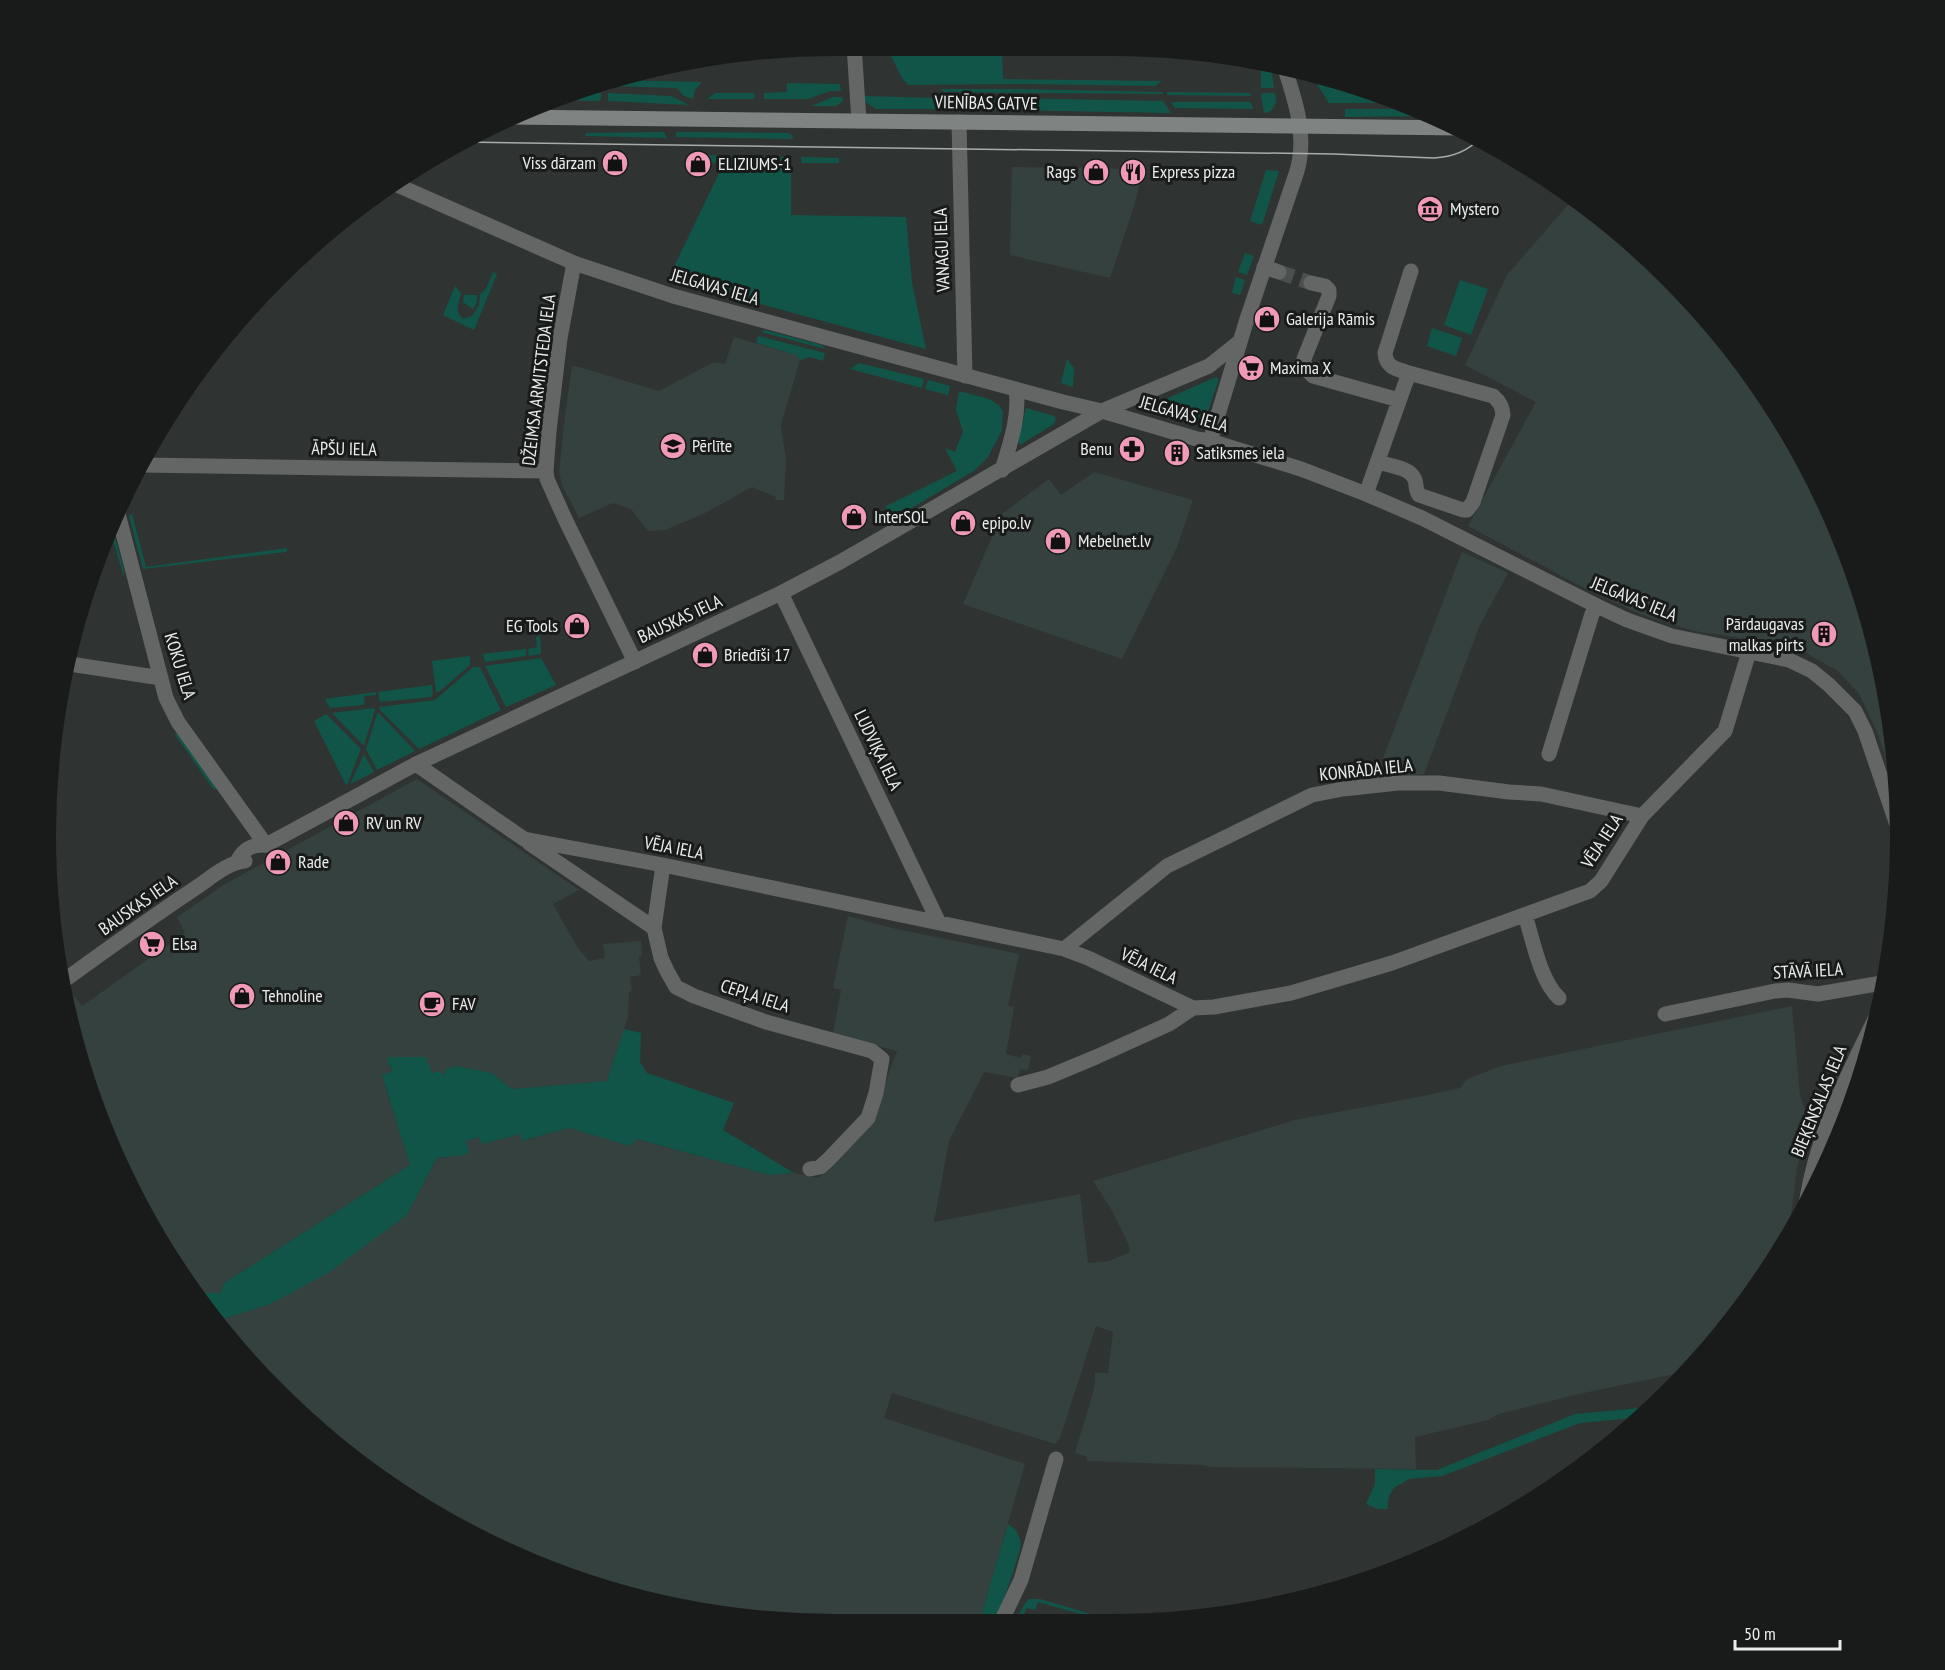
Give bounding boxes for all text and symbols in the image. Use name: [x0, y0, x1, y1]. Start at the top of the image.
street label: VIENĪBAS GATVE: [933, 90, 1038, 115]
shop icon: Viss dārzam: [600, 148, 630, 178]
shop icon: ELIZIUMS-1: [683, 149, 713, 179]
place label: Viss dārzam: [521, 151, 596, 174]
place label: ELIZIUMS-1: [718, 152, 791, 175]
shop icon: Rags: [1081, 157, 1111, 187]
restaurant icon: Express pizza: [1118, 157, 1148, 187]
place label: Rags: [1046, 160, 1076, 183]
place label: Express pizza: [1152, 160, 1235, 183]
museum icon: Mystero: [1415, 194, 1445, 224]
place label: Mystero: [1450, 197, 1499, 220]
street label: VANAGU IELA: [929, 207, 954, 293]
street label: JELGAVAS IELA: [667, 263, 762, 310]
street label: DŽEIMSA ARMITSTEDA IELA: [517, 292, 560, 467]
shop icon: Galerija Rāmis: [1252, 304, 1282, 334]
place label: Galerija Rāmis: [1286, 307, 1375, 330]
supermarket icon: Maxima X: [1236, 353, 1266, 383]
place label: Maxima X: [1270, 356, 1331, 379]
street label: JELGAVAS IELA: [1136, 390, 1231, 437]
school or university icon: Pērlīte: [658, 431, 688, 461]
place label: Pērlīte: [692, 434, 732, 457]
pharmacy icon: Benu: [1117, 434, 1147, 464]
street label: ĀPŠU IELA: [311, 436, 377, 461]
place label: Benu: [1080, 437, 1112, 460]
building icon: Satiksmes iela: [1162, 438, 1192, 468]
place label: Satiksmes iela: [1196, 441, 1285, 464]
shop icon: InterSOL: [839, 502, 869, 532]
place label: InterSOL: [874, 505, 929, 528]
shop icon: epipo.lv: [948, 508, 978, 538]
place label: epipo.lv: [982, 511, 1031, 534]
shop icon: Mebelnet.lv: [1043, 526, 1073, 556]
place label: Mebelnet.lv: [1078, 529, 1151, 552]
street label: JELGAVAS IELA: [1587, 570, 1681, 626]
street label: BAUSKAS IELA: [634, 589, 726, 648]
shop icon: EG Tools: [562, 611, 592, 641]
place label: Pārdaugavas malkas pirts: [1726, 612, 1804, 656]
place label: EG Tools: [506, 614, 558, 637]
building icon: Pārdaugavas malkas pirts: [1809, 619, 1839, 649]
street label: KOKU IELA: [159, 630, 202, 702]
shop icon: Briedīši 17: [690, 640, 720, 670]
place label: Briedīši 17: [724, 643, 790, 666]
street label: LUDVIĶA IELA: [849, 706, 908, 794]
street label: KONRĀDA IELA: [1318, 753, 1414, 786]
shop icon: RV un RV: [331, 808, 361, 838]
street label: VĒJA IELA: [1575, 809, 1628, 873]
place label: RV un RV: [366, 811, 422, 834]
street label: VĒJA IELA: [641, 830, 706, 865]
shop icon: Rade: [263, 847, 293, 877]
place label: Rade: [298, 850, 329, 873]
street label: BAUSKAS IELA: [94, 869, 182, 940]
supermarket icon: Elsa: [137, 929, 167, 959]
place label: Elsa: [172, 932, 197, 955]
street label: VĒJA IELA: [1116, 942, 1182, 989]
street label: STĀVĀ IELA: [1772, 957, 1844, 984]
street label: CEPĻA IELA: [718, 974, 793, 1018]
shop icon: Tehnoline: [227, 981, 257, 1011]
place label: Tehnoline: [262, 984, 323, 1007]
cafe icon: FAV: [417, 989, 447, 1019]
place label: FAV: [452, 992, 476, 1015]
street label: BIEĶENSALAS IELA: [1786, 1041, 1852, 1160]
scale bar: [1735, 1613, 1840, 1651]
text: 50 m: [1744, 1622, 1776, 1645]

